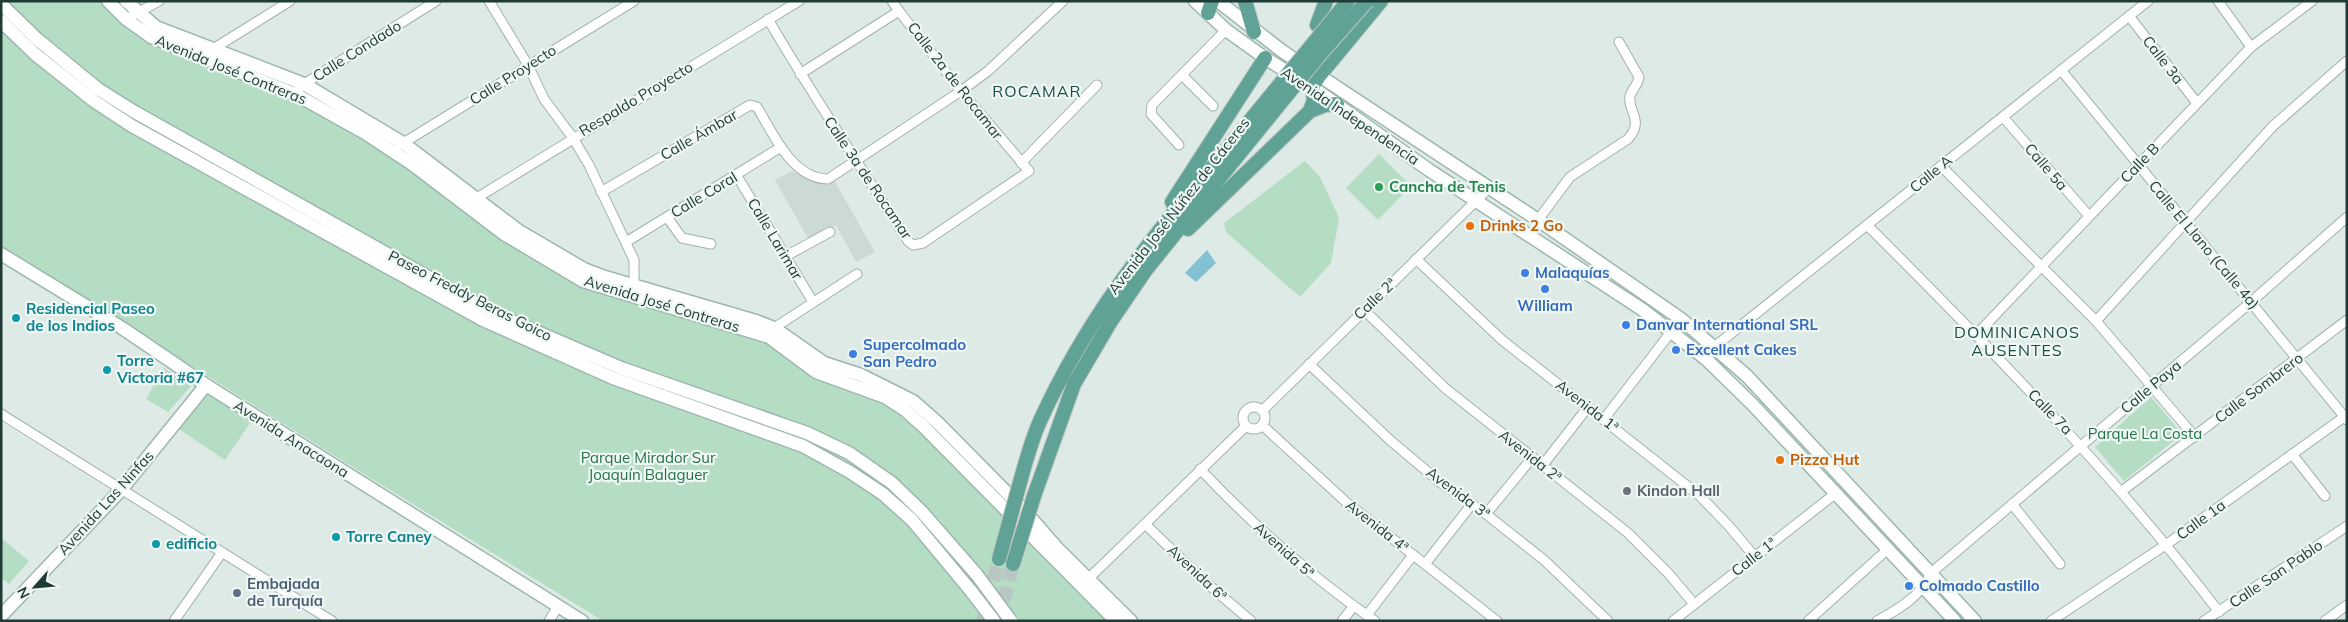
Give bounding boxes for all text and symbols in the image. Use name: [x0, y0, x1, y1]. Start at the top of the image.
street label: Calle Condado: [309, 16, 405, 85]
street label: Calle 2a de Rocamar: [904, 18, 1008, 144]
street label: Avenida José Contreras: [153, 30, 310, 109]
street label: Calle 3a: [2139, 32, 2188, 88]
street label: Calle Proyecto: [466, 40, 560, 109]
street label: Respaldo Proyecto: [575, 57, 696, 140]
street label: Avenida Independencia: [1278, 62, 1423, 169]
district label: ROCAMAR: [992, 81, 1082, 101]
street label: Calle Ámbar: [657, 105, 741, 164]
street label: Calle 3a de Rocamar: [820, 113, 917, 243]
street label: Avenida José Núñez de Cáceres: [1104, 114, 1254, 298]
street label: Calle 5a: [2021, 139, 2072, 194]
street label: Calle B: [2116, 139, 2163, 187]
street label: Calle A: [1906, 151, 1956, 196]
street label: Calle Coral: [667, 167, 741, 222]
street label: Calle El Llano (Calle 4a): [2145, 176, 2264, 313]
place label: Cancha de Tenis: [1389, 177, 1506, 196]
marker: Cancha de Tenis: [1373, 181, 1385, 193]
street label: Calle Larimar: [744, 194, 808, 284]
place label: Drinks 2 Go: [1480, 216, 1563, 235]
marker: Drinks 2 Go: [1464, 220, 1476, 232]
street label: Paseo Freddy Beras Goico: [385, 246, 555, 345]
place label: Malaquías: [1535, 263, 1610, 282]
marker: Malaquías: [1519, 267, 1531, 279]
street label: Avenida José Contreras: [582, 271, 742, 336]
street label: Calle 2ª: [1349, 274, 1400, 324]
marker: William: [1539, 283, 1551, 295]
place label: William: [1517, 296, 1573, 315]
place label: Residencial Paseo de los Indios: [26, 299, 155, 335]
marker: Residencial Paseo de los Indios: [10, 312, 22, 324]
place label: Danvar International SRL: [1636, 315, 1818, 334]
marker: Danvar International SRL: [1620, 319, 1632, 331]
district label: DOMINICANOS AUSENTES: [1954, 322, 2080, 360]
place label: Supercolmado San Pedro: [863, 335, 966, 371]
place label: Excellent Cakes: [1686, 340, 1797, 359]
marker: Excellent Cakes: [1670, 344, 1682, 356]
marker: Supercolmado San Pedro: [847, 348, 859, 360]
street label: Calle Sombrero: [2211, 348, 2307, 427]
place label: Torre Victoria #67: [116, 351, 204, 387]
street label: Calle Paya: [2116, 356, 2185, 417]
marker: Torre Victoria #67: [101, 364, 113, 376]
street label: Avenida 1ª: [1552, 375, 1623, 436]
street label: Calle 7a: [2024, 385, 2077, 438]
street label: Avenida Anacaona: [230, 395, 352, 482]
park label: Parque La Costa: [2088, 424, 2202, 443]
street label: Avenida 2ª: [1495, 425, 1566, 486]
street label: Avenida Las Ninfas: [54, 446, 158, 559]
park label: Parque Mirador Sur Joaquín Balaguer: [581, 448, 716, 484]
place label: Pizza Hut: [1790, 450, 1860, 469]
marker: Pizza Hut: [1774, 454, 1786, 466]
street label: Avenida 3ª: [1423, 463, 1494, 523]
place label: Kindon Hall: [1637, 481, 1720, 500]
marker: Kindon Hall: [1621, 485, 1633, 497]
street label: Avenida 4ª: [1342, 495, 1413, 556]
street label: Calle 1a: [2172, 495, 2229, 544]
street label: Avenida 5ª: [1250, 518, 1319, 582]
place label: Torre Caney: [346, 527, 432, 546]
marker: Torre Caney: [330, 531, 342, 543]
street label: Calle 1ª: [1727, 533, 1780, 580]
place label: edificio: [166, 534, 217, 553]
street label: Calle San Pablo: [2225, 535, 2326, 612]
marker: edificio: [150, 538, 162, 550]
street label: Avenida 6ª: [1164, 540, 1231, 605]
north arrow: [10, 562, 60, 612]
place label: Embajada de Turquía: [247, 574, 323, 610]
place label: Colmado Castillo: [1919, 576, 2040, 595]
marker: Colmado Castillo: [1903, 580, 1915, 592]
text: N: [13, 584, 34, 602]
marker: Embajada de Turquía: [231, 587, 243, 599]

